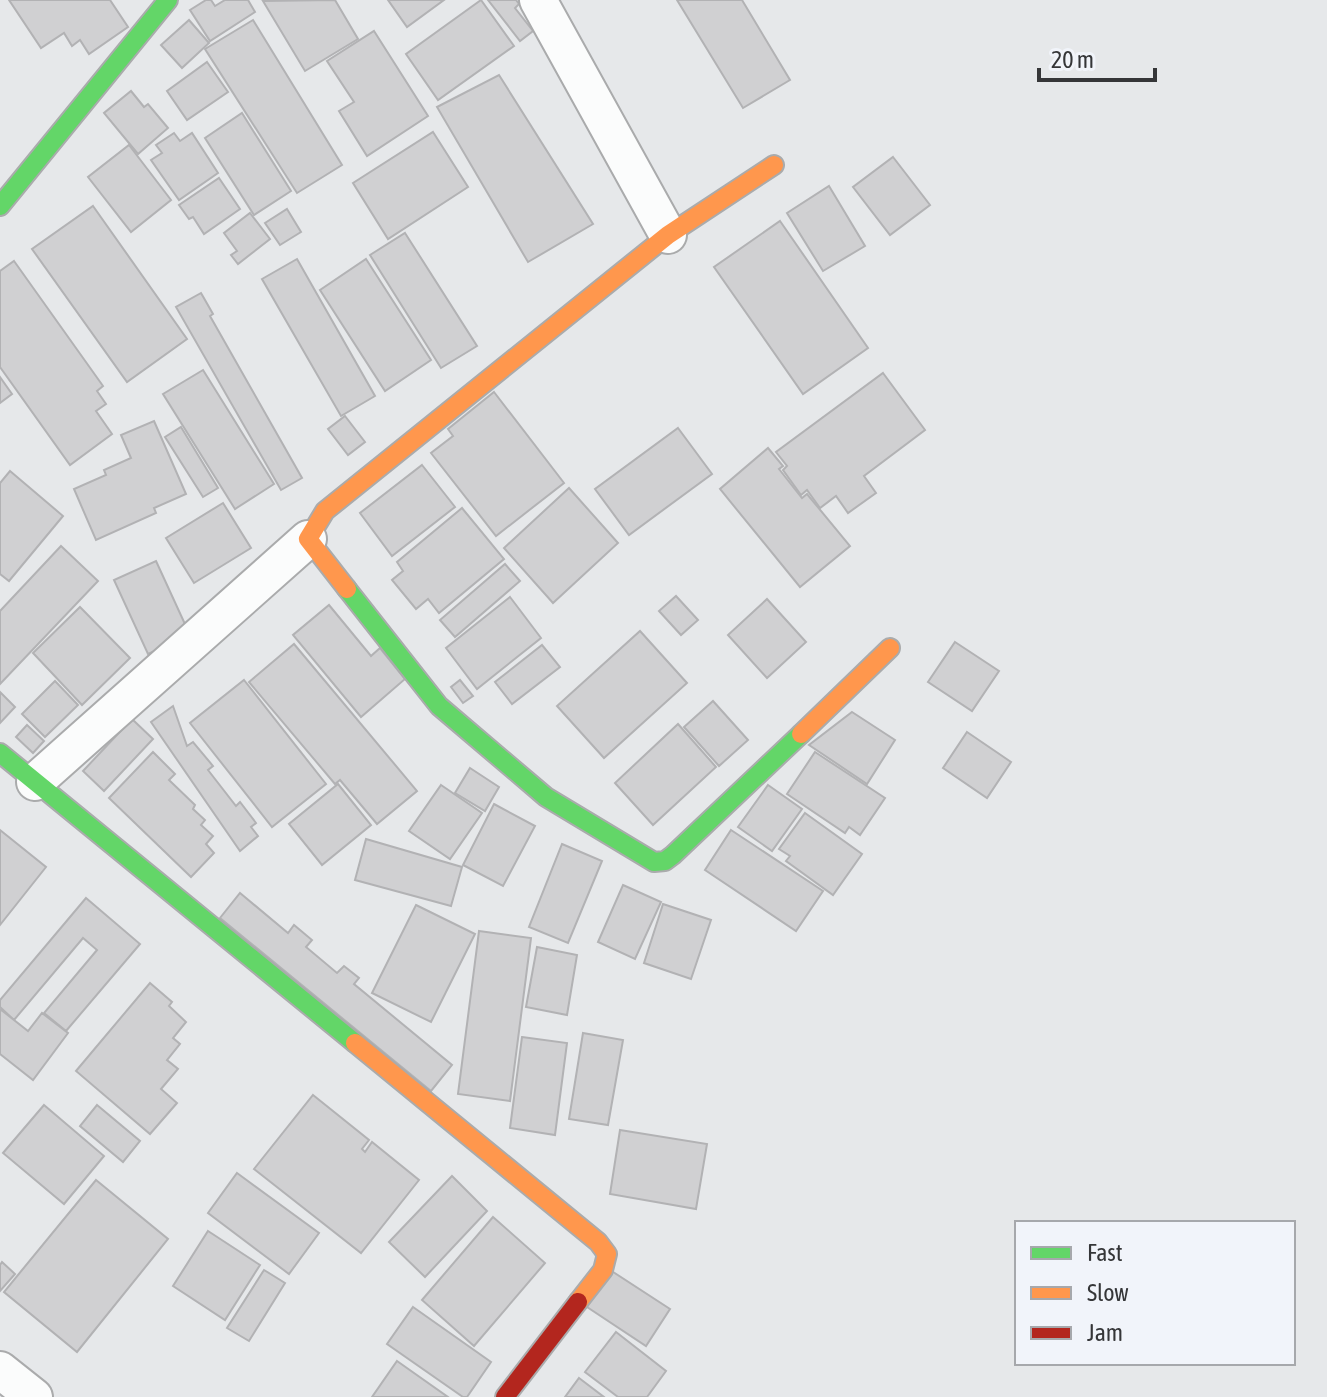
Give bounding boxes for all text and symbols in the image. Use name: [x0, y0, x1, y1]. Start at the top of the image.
scale bar: [1039, 32, 1155, 82]
text: 20 m: [1051, 46, 1094, 73]
legend: [1015, 1221, 1295, 1365]
text: Fast: [1087, 1239, 1123, 1266]
text: Slow: [1087, 1279, 1129, 1306]
text: Jam: [1087, 1319, 1123, 1346]

